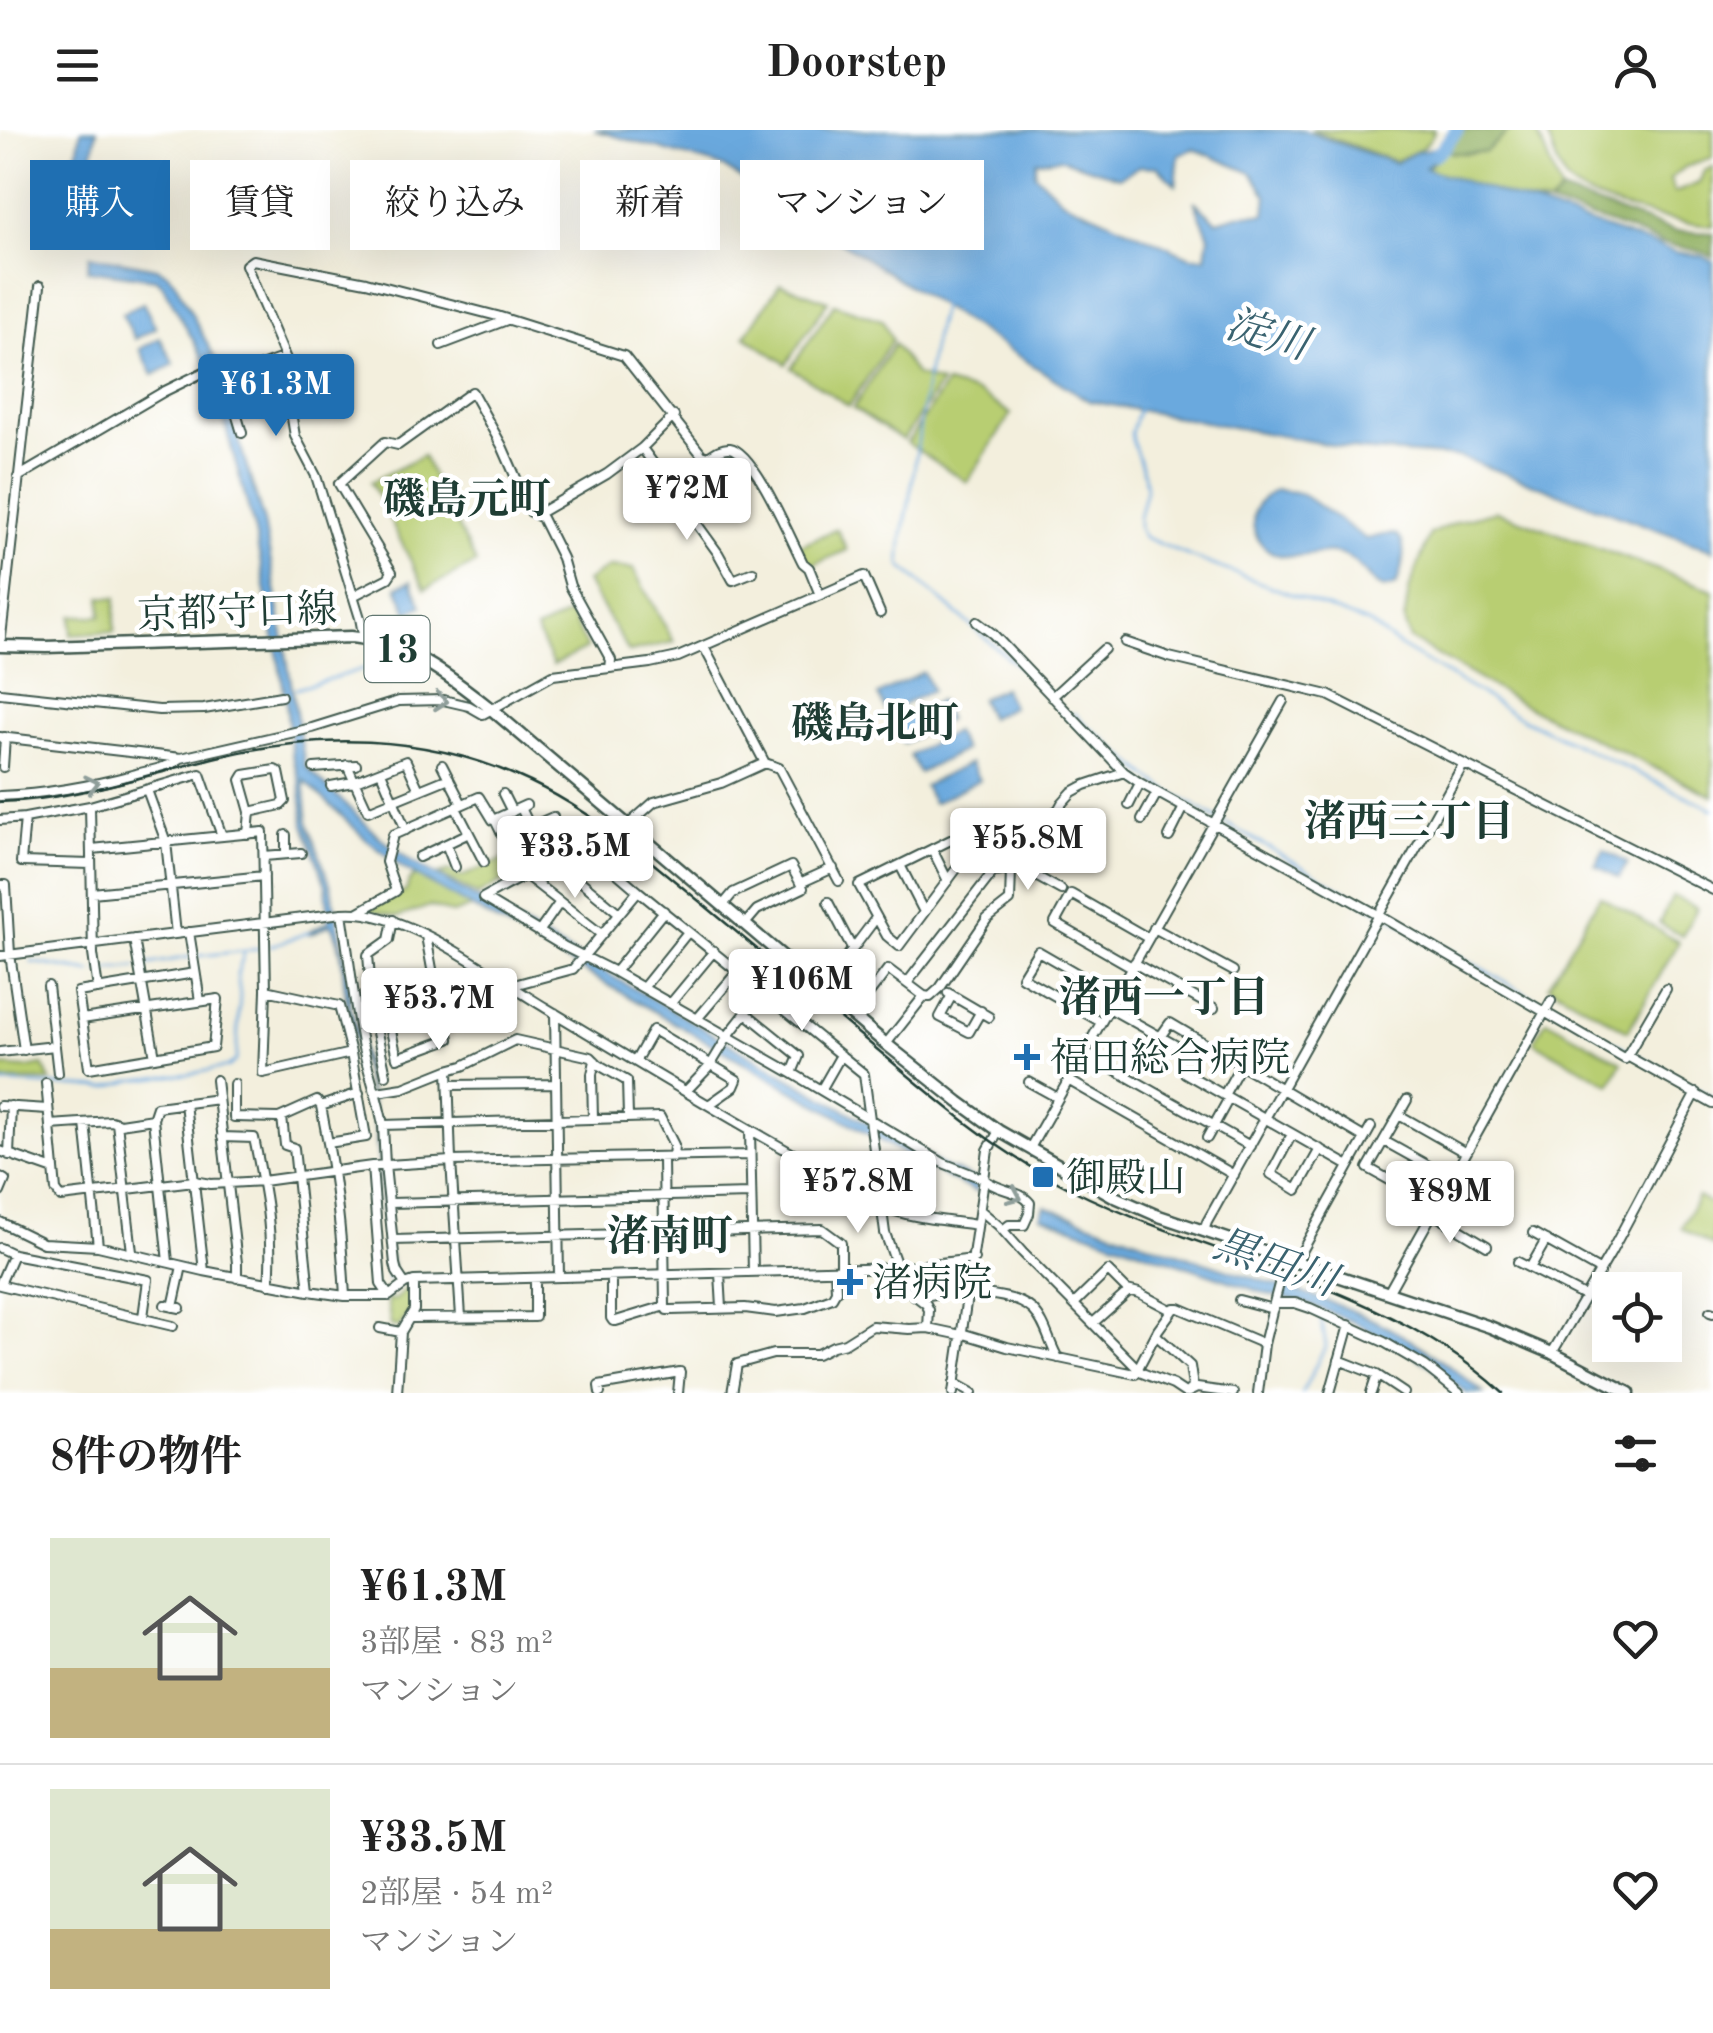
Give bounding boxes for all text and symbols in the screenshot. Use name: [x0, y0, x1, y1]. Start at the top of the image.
icon: menu: [50, 38, 105, 93]
icon: person: [1608, 38, 1663, 93]
text: Doorstep: [766, 42, 947, 87]
chip: 購入: [30, 160, 170, 250]
chip: 賃貸: [190, 160, 330, 250]
chip: 絞り込み: [350, 160, 560, 250]
chip: 新着: [580, 160, 720, 250]
chip: マンション: [740, 160, 984, 250]
water label: 淀川: [1221, 302, 1318, 370]
pin: ¥61.3M: [195, 354, 357, 439]
text: ¥61.3M: [220, 370, 332, 402]
pin: ¥72M: [628, 458, 746, 543]
text: ¥72M: [645, 474, 729, 506]
district label: 磯島元町: [383, 477, 551, 523]
street label: 京都守口線: [136, 588, 338, 638]
road number: 13: [364, 616, 430, 682]
one-way arrow: [433, 690, 449, 711]
district label: 磯島北町: [791, 701, 959, 747]
one-way arrow: [84, 775, 101, 796]
district label: 渚西三丁目: [1304, 799, 1514, 845]
pin: ¥55.8M: [947, 808, 1109, 893]
pin: ¥33.5M: [494, 816, 656, 901]
text: ¥55.8M: [972, 824, 1084, 856]
text: ¥33.5M: [519, 832, 631, 864]
pin: ¥106M: [732, 949, 872, 1034]
text: ¥106M: [751, 965, 853, 997]
pin: ¥53.7M: [358, 968, 520, 1053]
district label: 渚西一丁目: [1059, 975, 1269, 1021]
text: ¥53.7M: [383, 984, 495, 1016]
place label: 福田総合病院: [1050, 1037, 1290, 1081]
marker: 福田総合病院: [1014, 1044, 1040, 1070]
pin: ¥57.8M: [777, 1151, 939, 1236]
place label: 御殿山: [1066, 1157, 1186, 1201]
pin: ¥89M: [1391, 1161, 1509, 1246]
marker: 御殿山: [1030, 1164, 1056, 1190]
text: ¥57.8M: [802, 1167, 914, 1199]
text: ¥89M: [1408, 1177, 1492, 1209]
one-way arrow: [1004, 1184, 1022, 1204]
district label: 渚南町: [607, 1214, 733, 1260]
water label: 黒田川: [1208, 1222, 1346, 1306]
place label: 渚病院: [872, 1262, 992, 1306]
marker: 渚病院: [837, 1269, 863, 1295]
map controls: [1592, 1272, 1682, 1362]
button: locate: [1592, 1272, 1682, 1362]
icon: filters: [1608, 1426, 1663, 1481]
text: 8件の物件: [50, 1438, 242, 1480]
text: ¥61.3M: [360, 1568, 507, 1610]
icon: home: [130, 1578, 250, 1698]
icon: heart: [1608, 1611, 1663, 1666]
text: 3部屋 · 83 m²: [360, 1628, 553, 1660]
text: マンション: [360, 1677, 519, 1709]
text: ¥33.5M: [360, 1819, 507, 1861]
icon: home: [130, 1829, 250, 1949]
icon: heart: [1608, 1862, 1663, 1917]
text: 2部屋 · 54 m²: [360, 1879, 553, 1911]
text: マンション: [360, 1928, 519, 1960]

